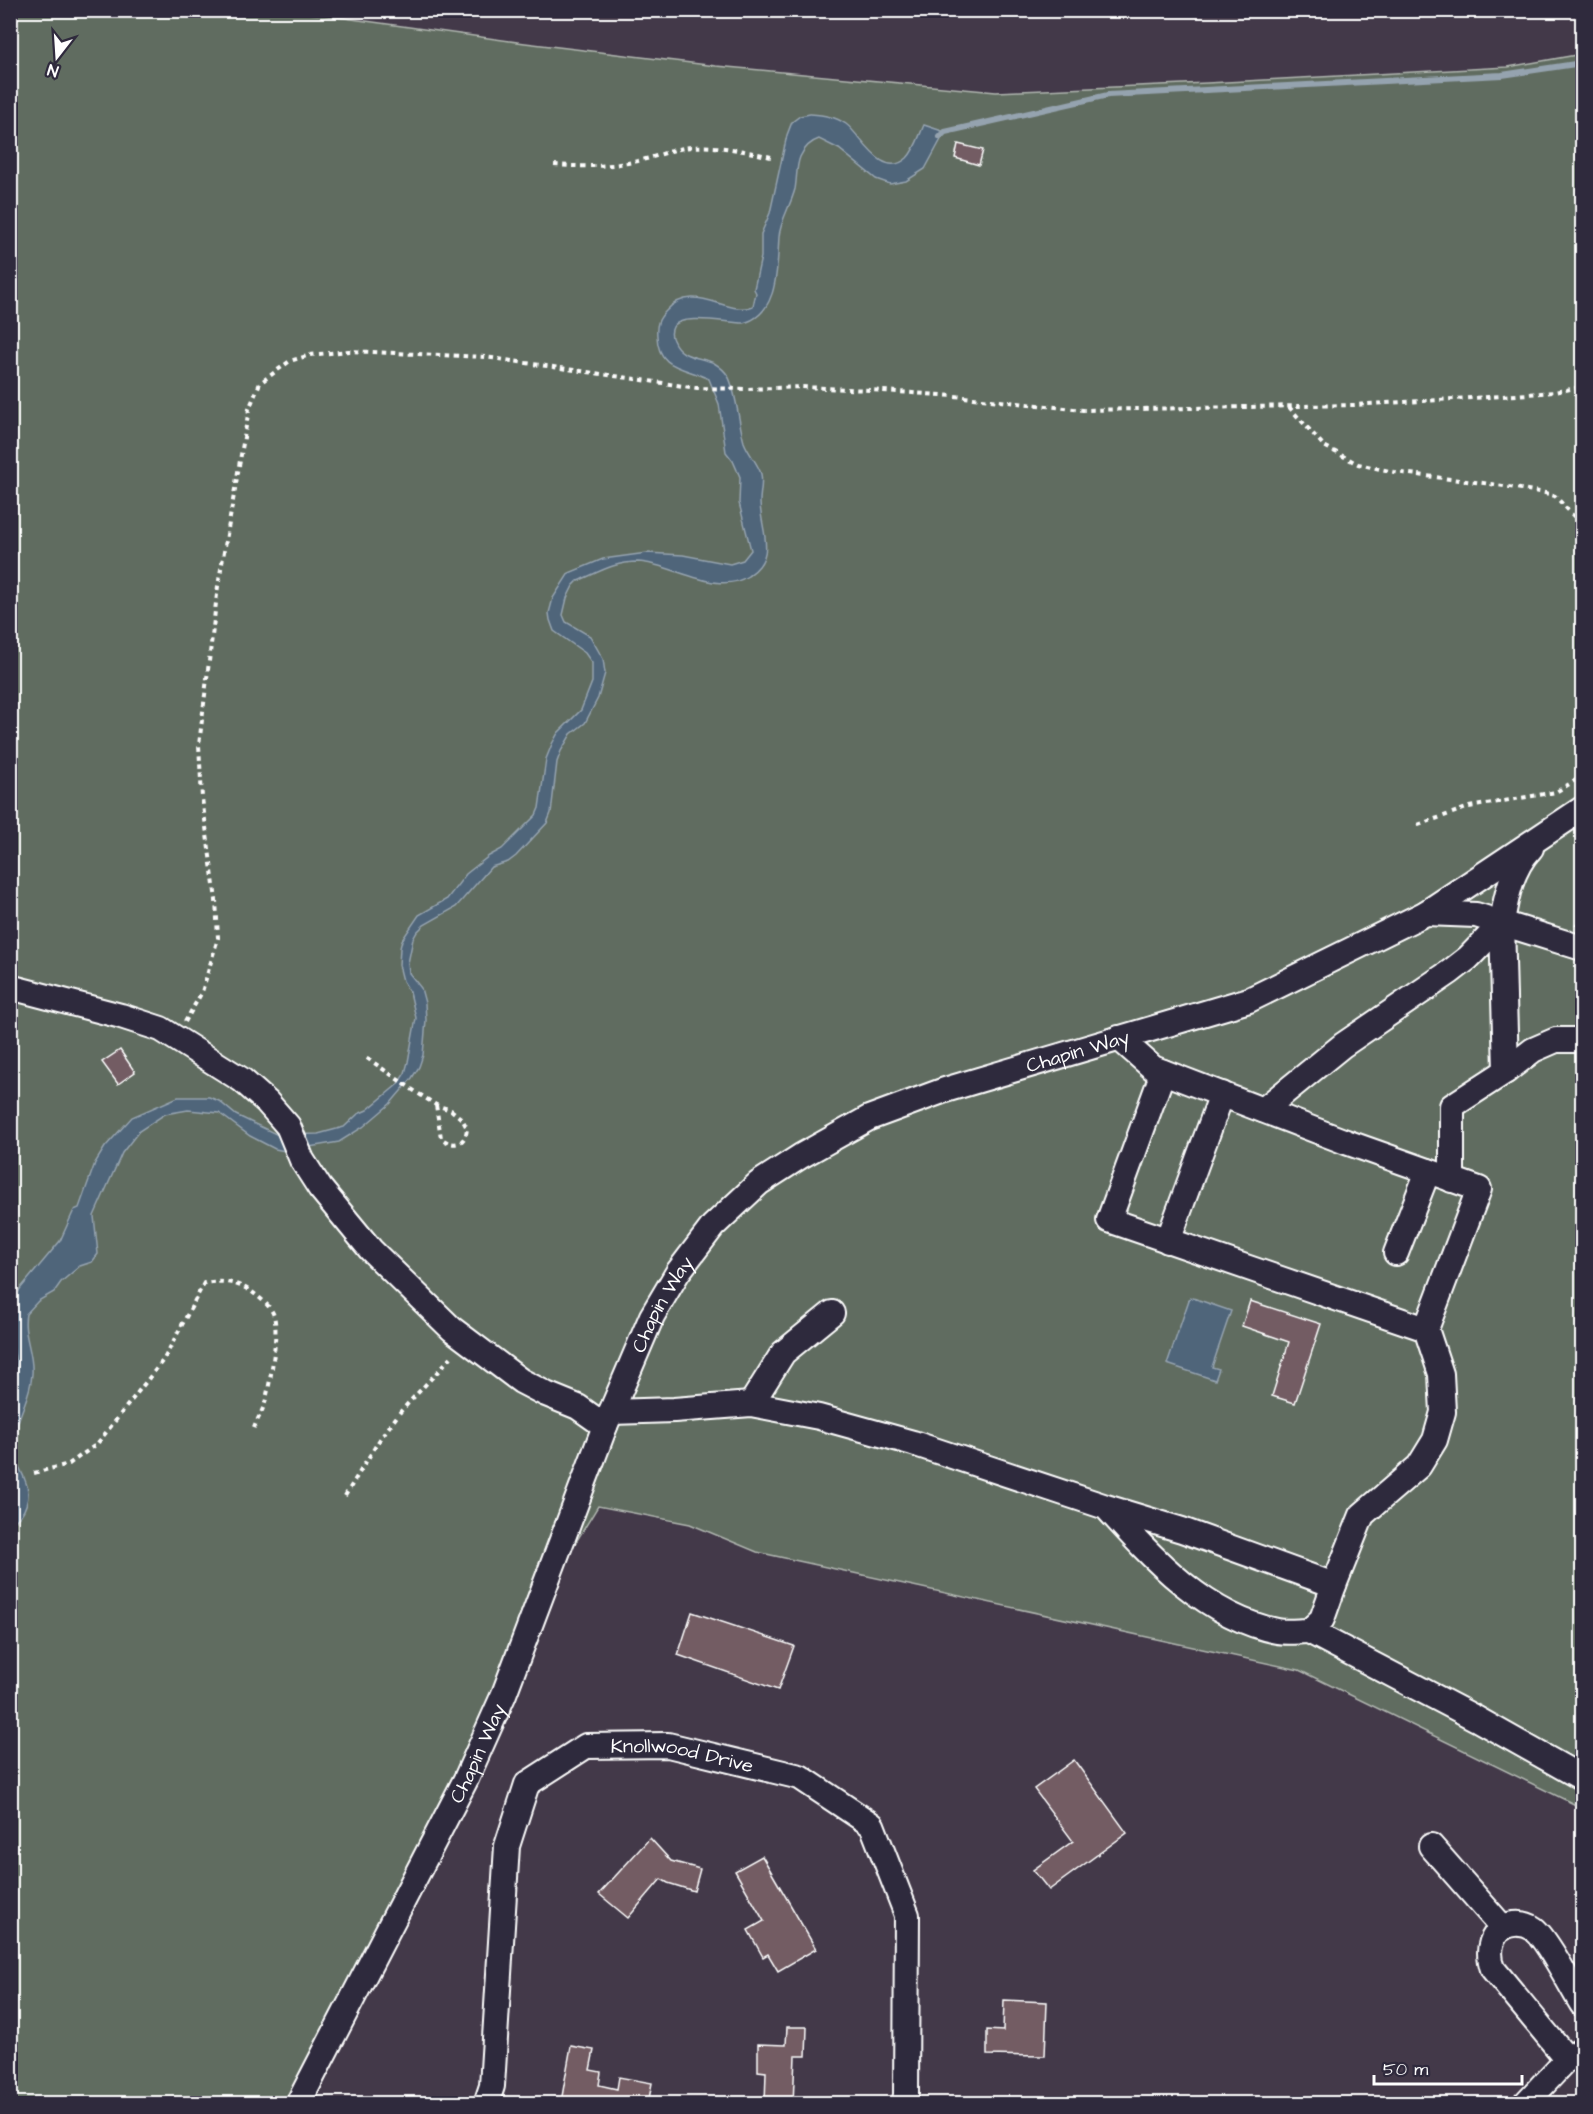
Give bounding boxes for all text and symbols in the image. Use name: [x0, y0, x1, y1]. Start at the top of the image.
north arrow: [27, 27, 87, 87]
text: N: [45, 58, 61, 82]
street label: Chapin Way: [1023, 1023, 1133, 1080]
street label: Chapin Way: [625, 1250, 701, 1357]
street label: Chapin Way: [443, 1699, 514, 1808]
street label: Knollwood Drive: [611, 1732, 756, 1780]
scale bar: [1374, 2048, 1522, 2086]
text: 50 m: [1383, 2057, 1428, 2082]

